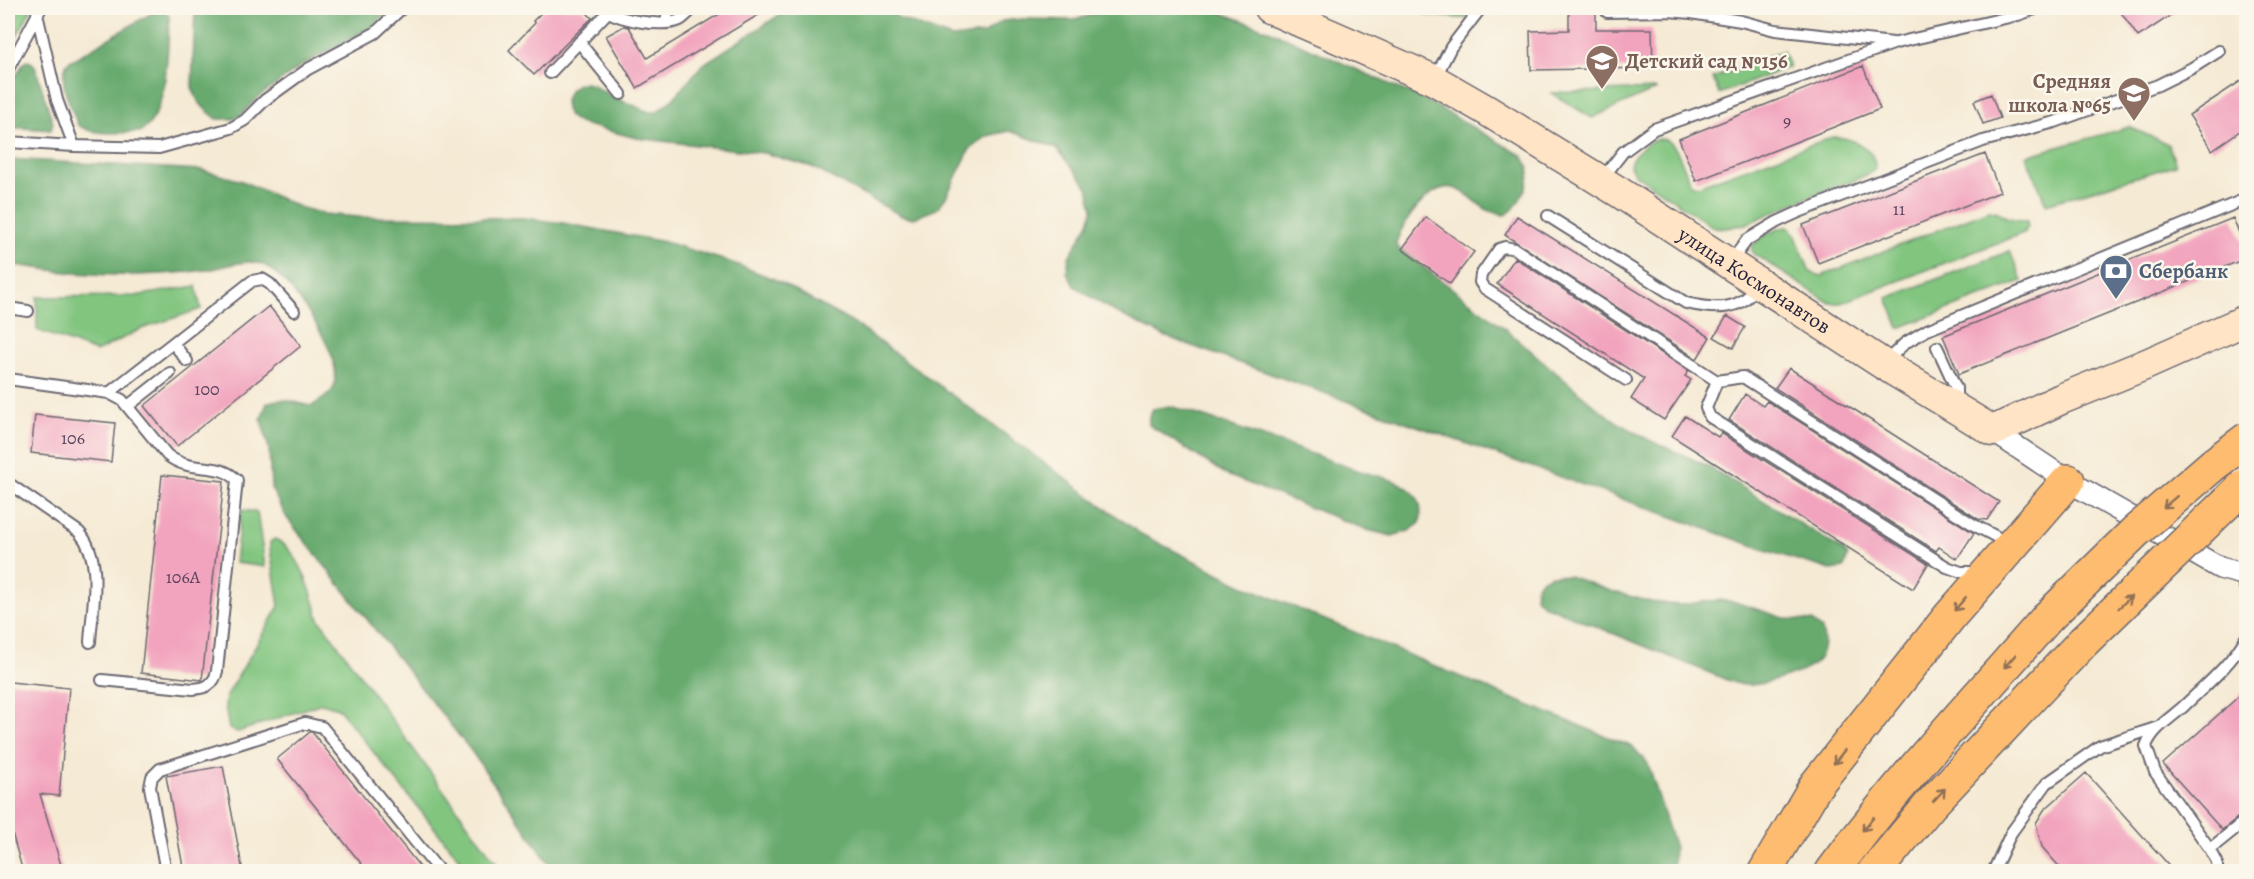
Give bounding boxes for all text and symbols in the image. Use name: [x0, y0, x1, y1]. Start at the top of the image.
school or university icon: Детский сад №156: [1584, 43, 1620, 90]
place label: Детский сад №156: [1625, 47, 1788, 75]
place label: Средняя школа №65: [2008, 67, 2111, 119]
school or university icon: Средняя школа №65: [2116, 75, 2152, 122]
house number: 9: [1783, 109, 1791, 133]
house number: 11: [1893, 197, 1905, 221]
street label: улица Космонавтов: [1672, 220, 1836, 340]
bank icon: Сбербанк: [2098, 253, 2134, 300]
place label: Сбербанк: [2139, 257, 2228, 285]
house number: 100: [194, 377, 220, 401]
house number: 106: [61, 426, 85, 450]
one-way arrow: [2163, 495, 2178, 509]
house number: 106А: [166, 565, 201, 589]
one-way arrow: [2118, 594, 2133, 609]
one-way arrow: [1953, 596, 1967, 611]
one-way arrow: [2003, 653, 2017, 668]
one-way arrow: [1832, 748, 1845, 764]
one-way arrow: [1932, 788, 1946, 803]
one-way arrow: [1862, 816, 1875, 832]

